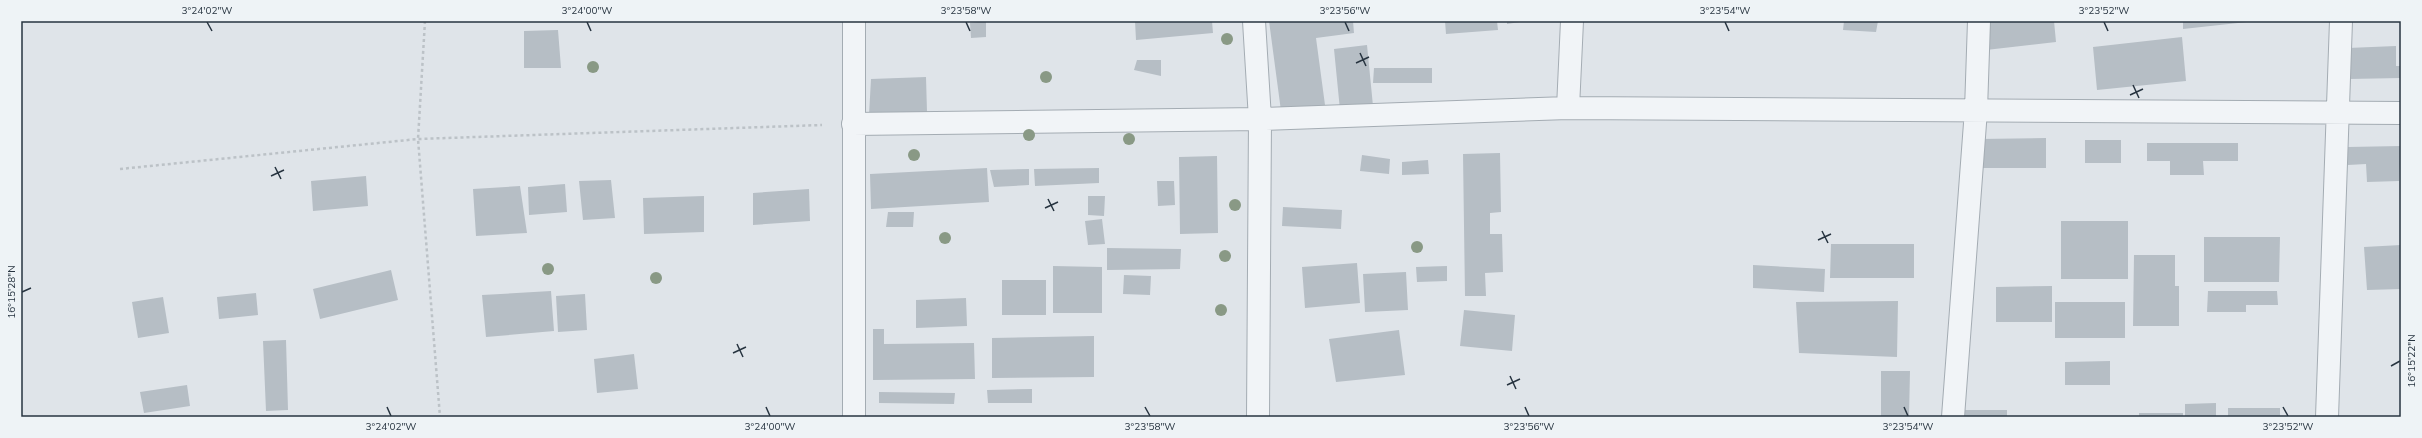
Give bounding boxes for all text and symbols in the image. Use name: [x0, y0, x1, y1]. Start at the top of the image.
text: 3°24'02"W: [182, 4, 232, 17]
text: 3°24'00"W: [562, 4, 612, 17]
text: 3°23'58"W: [941, 4, 991, 17]
text: 3°23'56"W: [1320, 4, 1370, 17]
text: 3°23'54"W: [1700, 4, 1750, 17]
text: 3°23'52"W: [2079, 4, 2129, 17]
text: 16°15'28"N: [5, 265, 18, 319]
text: 16°15'22"N: [2405, 334, 2418, 388]
text: 3°24'02"W: [366, 420, 416, 433]
text: 3°24'00"W: [745, 420, 795, 433]
text: 3°23'58"W: [1125, 420, 1175, 433]
text: 3°23'56"W: [1504, 420, 1554, 433]
text: 3°23'54"W: [1883, 420, 1933, 433]
text: 3°23'52"W: [2263, 420, 2313, 433]

